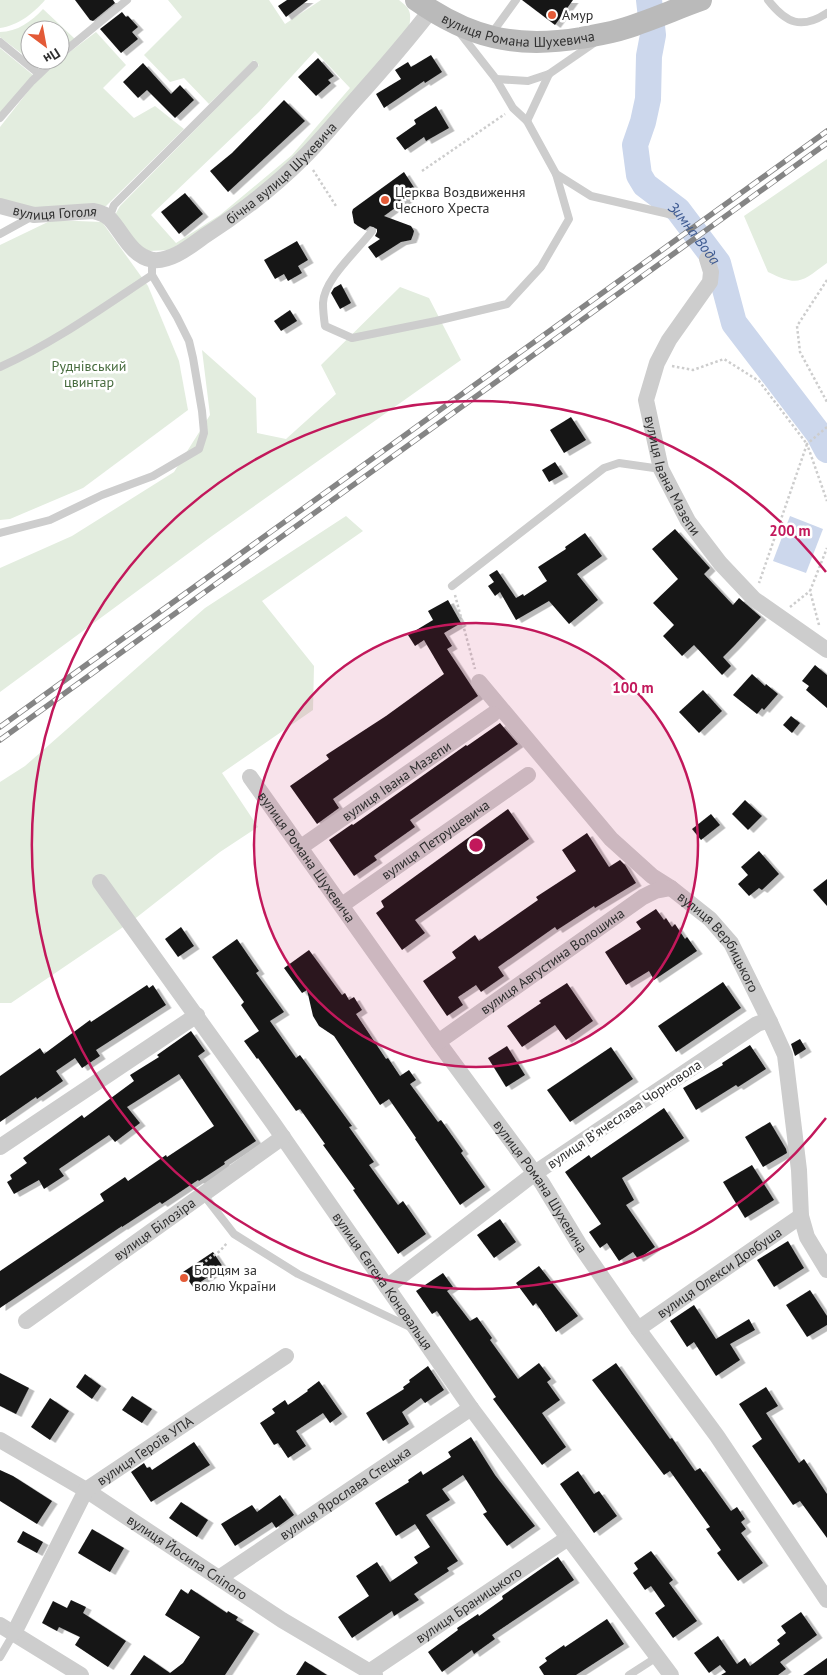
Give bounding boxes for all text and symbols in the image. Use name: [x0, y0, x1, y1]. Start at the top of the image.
place label: Амур: [562, 6, 593, 24]
street label: вулиця Романа Шухевича: [439, 9, 596, 51]
marker: Амур: [546, 9, 558, 21]
north arrow: [20, 20, 70, 70]
text: Пн: [40, 44, 64, 68]
street label: бічна вулиця Шухевича: [222, 118, 341, 228]
place label: Церква Воздвиження Чесного Хреста: [395, 183, 525, 217]
marker: Церква Воздвиження Чесного Хреста: [379, 194, 391, 206]
water label: Зимна Вода: [665, 197, 725, 268]
street label: вулиця Гоголя: [11, 201, 98, 224]
park label: Руднівський цвинтар: [52, 357, 126, 391]
street label: вулиця Івана Мазепи: [641, 414, 705, 539]
text: 200 m: [769, 521, 811, 540]
text: 100 m: [612, 678, 654, 697]
street label: вулиця Івана Мазепи: [338, 737, 454, 825]
street label: вулиця Романа Шухевича: [254, 788, 359, 926]
street label: вулиця Петрушевича: [378, 796, 493, 884]
centre of rings: [467, 836, 485, 854]
street label: вулиця Вербицького: [674, 888, 763, 995]
street label: вулиця Августина Волошина: [477, 904, 628, 1018]
street label: вулиця Вʼячеслава Чорновола: [543, 1056, 705, 1172]
street label: вулиця Романа Шухевича: [489, 1116, 591, 1256]
street label: вулиця Білозіра: [110, 1194, 199, 1264]
street label: вулиця Євгена Коновальця: [329, 1209, 437, 1353]
street label: вулиця Олекси Довбуша: [653, 1223, 785, 1322]
place label: Борцям за волю України: [194, 1261, 276, 1295]
marker: Борцям за волю України: [178, 1272, 190, 1284]
street label: вулиця Героїв УПА: [93, 1411, 197, 1489]
street label: вулиця Ярослава Стецька: [276, 1442, 414, 1544]
street label: вулиця Йосипа Сліпого: [123, 1511, 251, 1604]
street label: вулиця Браницького: [412, 1563, 525, 1647]

